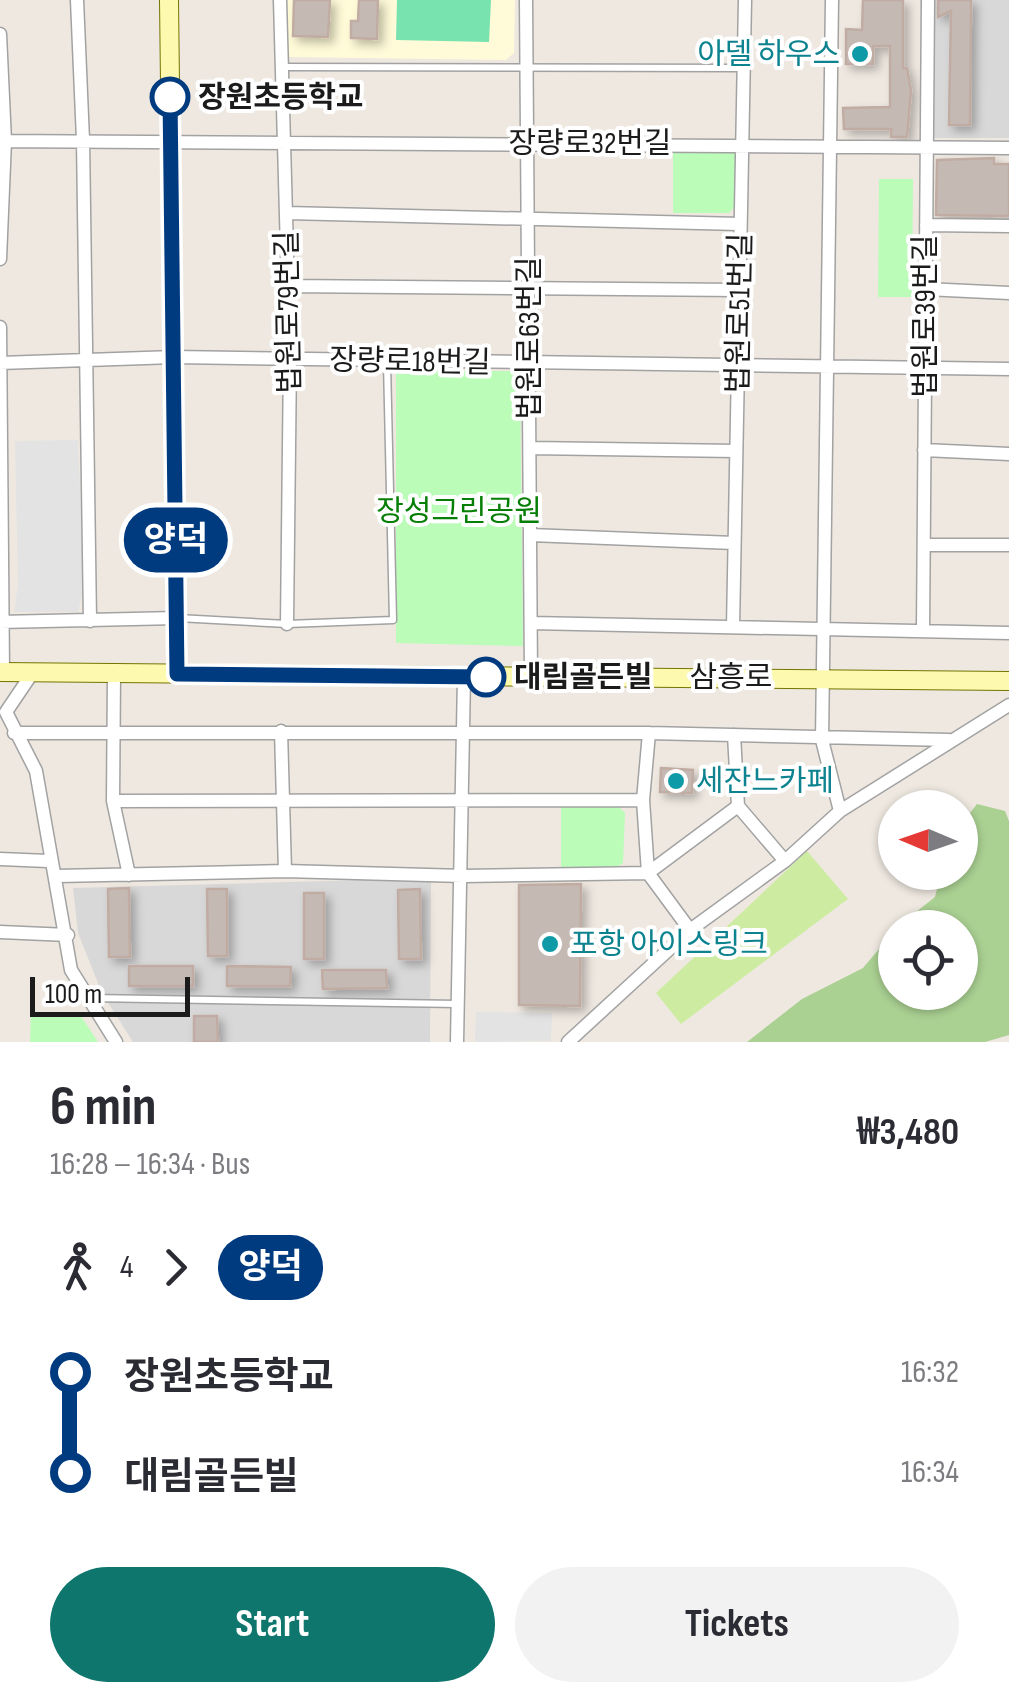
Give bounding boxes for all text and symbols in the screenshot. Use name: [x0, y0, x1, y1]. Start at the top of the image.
place label: 아델 하우스: [697, 37, 840, 73]
marker: 아델 하우스: [849, 43, 871, 65]
marker: 장원초등학교: [151, 78, 189, 116]
place label: 장원초등학교: [198, 80, 364, 116]
street label: 장량로32번길: [509, 126, 671, 162]
street label: 법원로79번길: [270, 230, 308, 394]
street label: 법원로51번길: [721, 232, 759, 394]
street label: 법원로39번길: [908, 234, 944, 398]
street label: 법원로63번길: [512, 256, 548, 420]
street label: 장량로18번길: [329, 343, 491, 381]
park label: 장성그린공원: [376, 494, 542, 530]
line badge: 양덕: [131, 508, 221, 572]
text: 양덕: [144, 519, 208, 562]
marker: 대림골든빌: [467, 658, 505, 696]
place label: 대림골든빌: [514, 660, 652, 696]
street label: 삼흥로: [690, 660, 772, 696]
place label: 세잔느카페: [696, 764, 834, 800]
marker: 세잔느카페: [665, 770, 687, 792]
north arrow: [878, 790, 978, 890]
map controls: [878, 790, 978, 1010]
button: locate: [878, 910, 978, 1010]
place label: 포항 아이스링크: [570, 927, 768, 963]
marker: 포항 아이스링크: [539, 933, 561, 955]
scale bar: [30, 972, 190, 1016]
text: 100 m: [45, 978, 102, 1011]
text: 6 min: [50, 1074, 157, 1141]
text: ₩3,480: [857, 1110, 959, 1155]
text: 16:28 – 16:34 · Bus: [50, 1145, 250, 1184]
icon: walk: [50, 1240, 105, 1295]
icon: forward: [148, 1240, 203, 1295]
text: 양덕: [238, 1246, 303, 1289]
text: 4: [120, 1248, 133, 1287]
text: 16:32: [901, 1353, 959, 1392]
text: 장원초등학교: [124, 1355, 334, 1400]
text: 16:34: [901, 1453, 959, 1492]
text: 대림골든빌: [124, 1455, 299, 1500]
button: Start: [50, 1567, 495, 1682]
button: Tickets: [515, 1567, 959, 1682]

